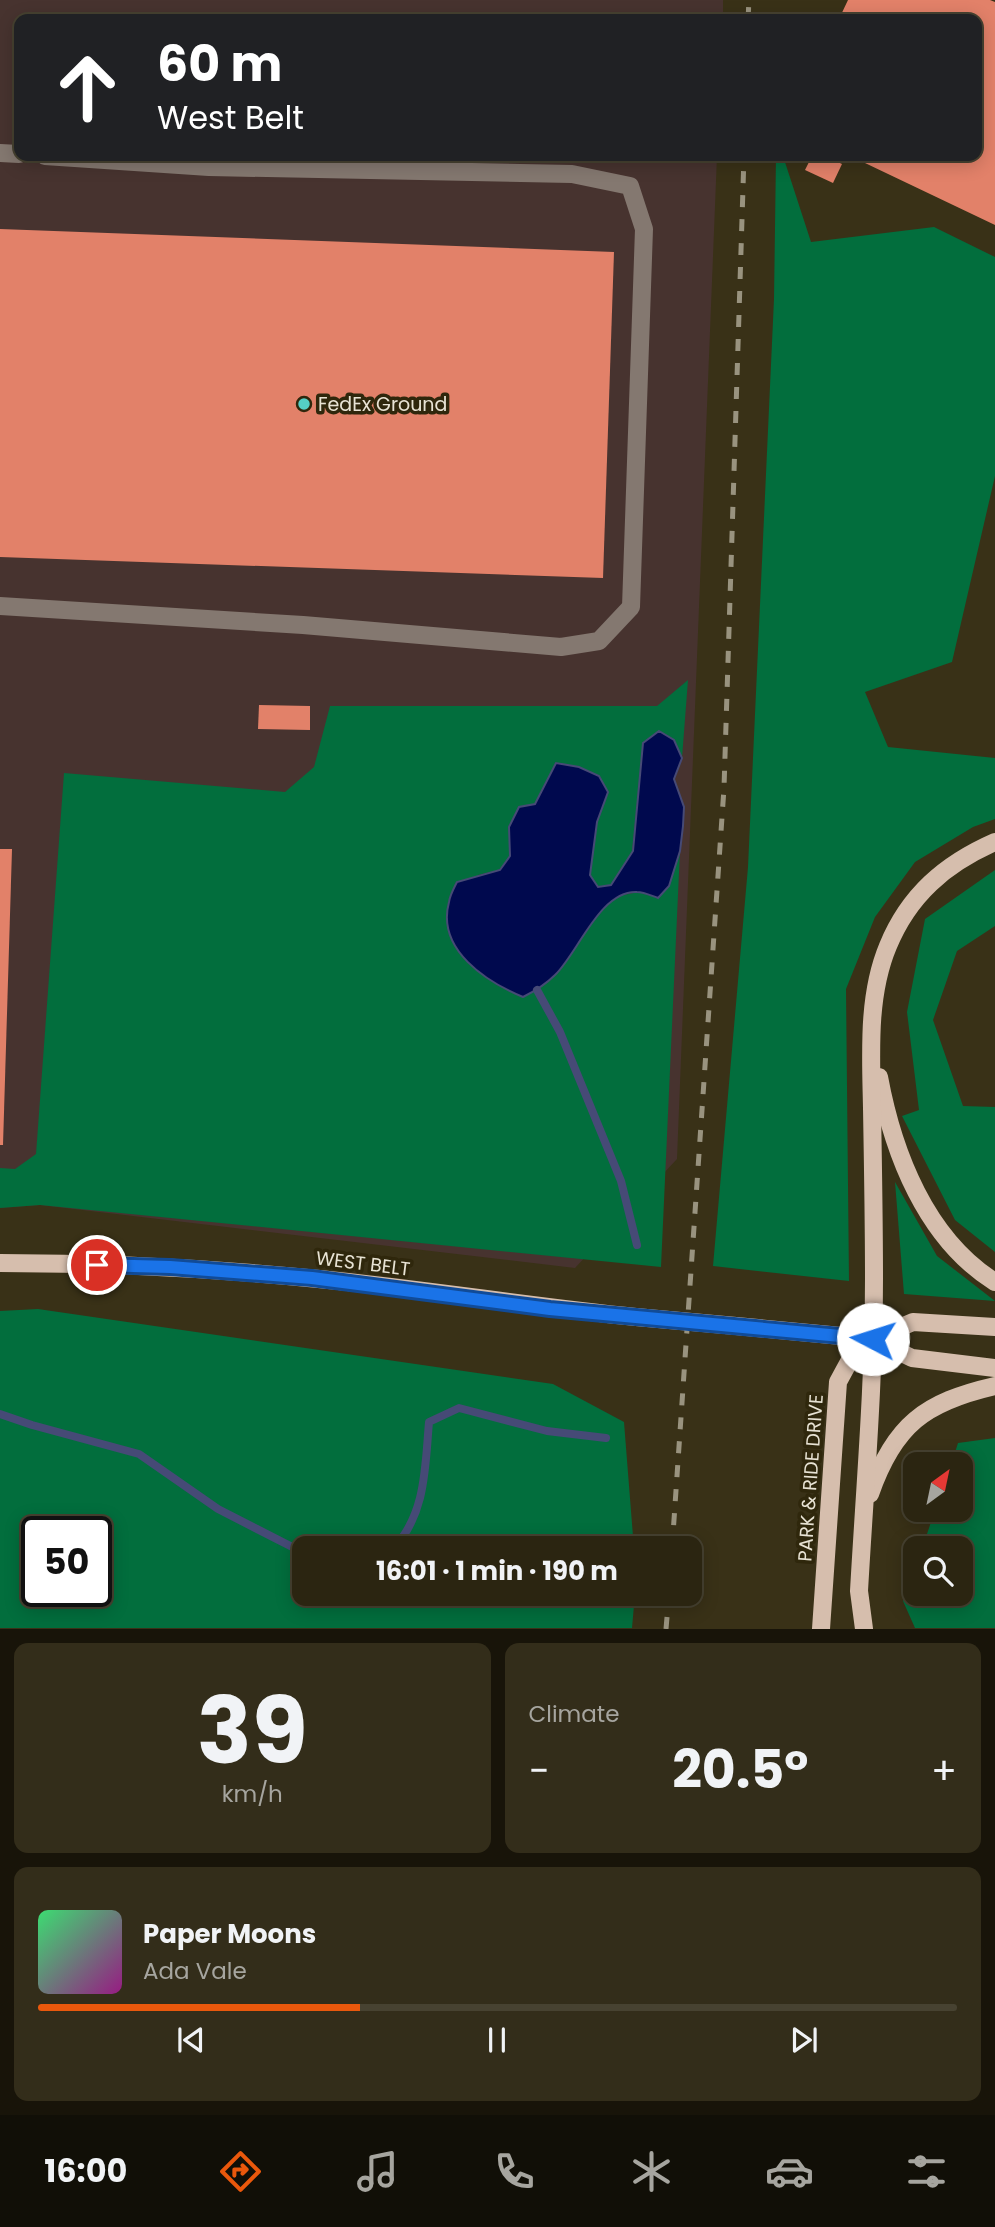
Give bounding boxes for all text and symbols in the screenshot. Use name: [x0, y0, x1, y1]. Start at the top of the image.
text: 60 m: [157, 30, 282, 98]
icon: ahead: [42, 42, 133, 133]
text: West Belt: [157, 95, 304, 140]
place label: FedEx Ground: [318, 391, 447, 418]
marker: FedEx Ground: [296, 396, 312, 412]
pin: [67, 1235, 127, 1295]
street label: WEST BELT: [314, 1244, 412, 1283]
icon: arrive: [78, 1246, 116, 1284]
position arrow: [836, 1302, 910, 1376]
street label: PARK & RIDE DRIVE: [791, 1393, 830, 1563]
north arrow: [903, 1452, 973, 1522]
map controls: [903, 1452, 973, 1606]
speed limit sign: 50: [21, 1516, 112, 1607]
button: search: [903, 1536, 973, 1606]
text: 16:01 · 1 min · 190 m: [376, 1553, 618, 1589]
text: 39: [197, 1667, 308, 1795]
text: Climate: [529, 1698, 619, 1730]
text: 20.5°: [672, 1733, 808, 1806]
text: −: [529, 1744, 549, 1797]
text: +: [931, 1744, 957, 1797]
text: km/h: [222, 1778, 283, 1810]
text: Paper Moons: [143, 1916, 316, 1952]
text: Ada Vale: [143, 1955, 247, 1987]
icon: previous: [172, 2021, 210, 2059]
icon: pause: [478, 2021, 516, 2059]
icon: next: [785, 2021, 823, 2059]
icon: directions: [216, 2147, 265, 2196]
icon: music: [353, 2147, 402, 2196]
icon: phone: [490, 2147, 539, 2196]
icon: climate: [627, 2147, 676, 2196]
icon: car: [765, 2147, 814, 2196]
icon: filters: [902, 2147, 951, 2196]
text: 16:00: [44, 2148, 127, 2193]

